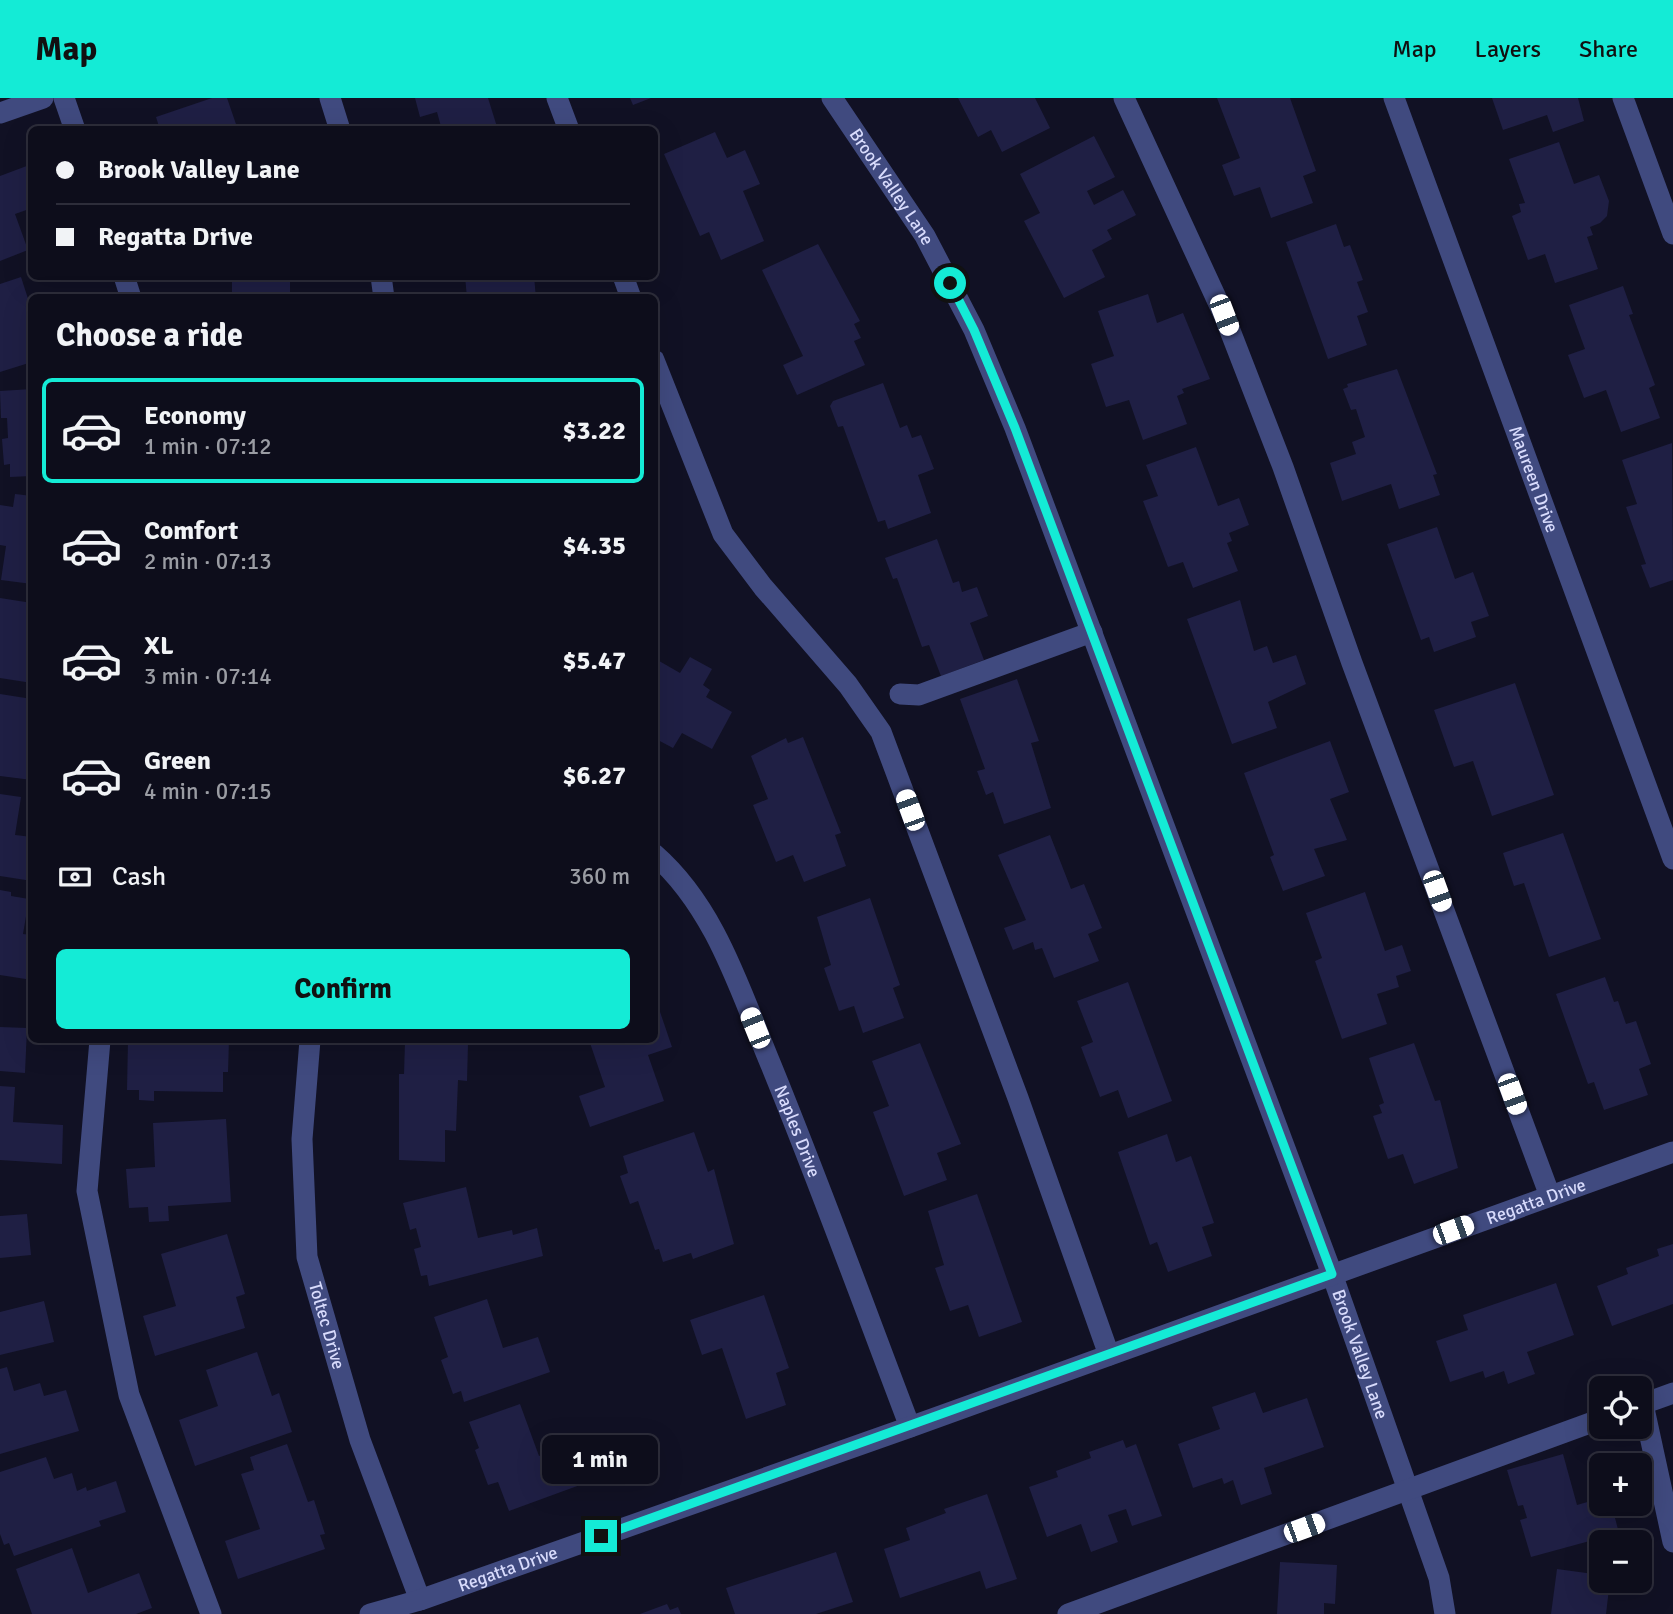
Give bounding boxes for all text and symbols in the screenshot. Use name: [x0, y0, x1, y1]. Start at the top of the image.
text: Map: [35, 29, 97, 70]
text: Map: [1392, 34, 1437, 64]
text: Layers: [1475, 34, 1541, 64]
text: Share: [1579, 34, 1638, 64]
street label: Brook Valley Lane: [845, 124, 939, 249]
text: Brook Valley Lane: [98, 154, 300, 186]
text: Regatta Drive: [98, 221, 253, 253]
route start: [934, 267, 966, 299]
car: [1207, 292, 1242, 338]
text: Choose a ride: [56, 316, 243, 355]
icon: car: [60, 399, 123, 462]
text: Economy: [144, 400, 246, 432]
text: $3.22: [562, 415, 626, 447]
street label: Maureen Drive: [1504, 423, 1563, 536]
text: 1 min · 07:12: [144, 432, 272, 461]
icon: car: [60, 514, 123, 577]
text: Comfort: [144, 515, 238, 547]
text: $4.35: [562, 530, 626, 562]
text: 2 min · 07:13: [144, 547, 272, 576]
icon: car: [60, 629, 123, 692]
text: XL: [144, 630, 174, 662]
text: $5.47: [562, 645, 626, 677]
text: 3 min · 07:14: [144, 662, 272, 691]
icon: car: [60, 744, 123, 807]
text: Green: [144, 745, 211, 777]
text: $6.27: [562, 760, 626, 792]
text: 4 min · 07:15: [144, 777, 272, 806]
car: [893, 787, 928, 833]
icon: cash: [56, 858, 94, 896]
text: Cash: [112, 861, 166, 893]
text: 360 m: [569, 862, 630, 891]
car: [1420, 868, 1455, 914]
button: Confirm: [56, 949, 630, 1029]
car: [738, 1005, 773, 1051]
car: [1495, 1071, 1530, 1117]
street label: Naples Drive: [769, 1082, 825, 1180]
street label: Regatta Drive: [1483, 1173, 1589, 1229]
car: [1430, 1213, 1477, 1247]
street label: Toltec Drive: [304, 1280, 350, 1372]
street label: Brook Valley Lane: [1327, 1286, 1393, 1422]
map controls: [1589, 1376, 1652, 1593]
button: locate: [1589, 1376, 1652, 1439]
callout: 1 min: [543, 1434, 659, 1484]
text: 1 min: [572, 1445, 628, 1474]
button: +: [1589, 1453, 1652, 1516]
car: [1281, 1511, 1328, 1545]
route end: [585, 1520, 617, 1552]
button: −: [1589, 1530, 1652, 1593]
street label: Regatta Drive: [455, 1541, 561, 1597]

